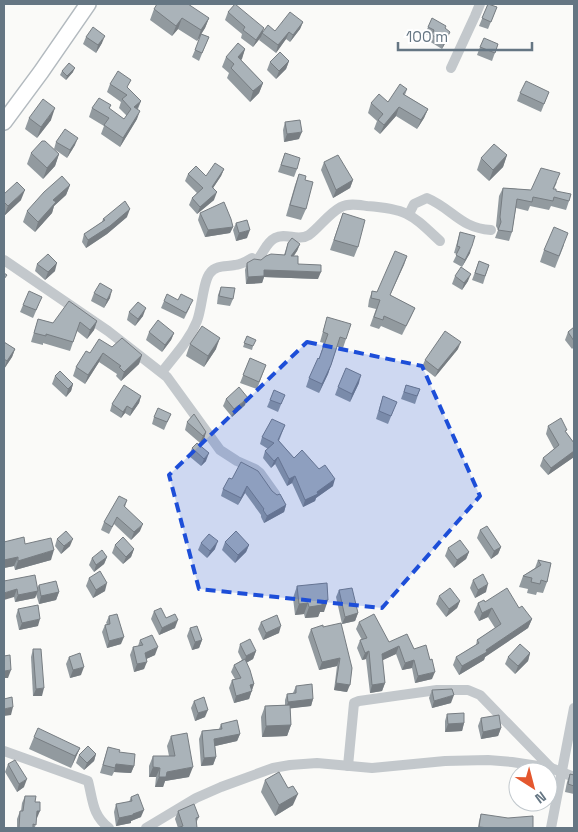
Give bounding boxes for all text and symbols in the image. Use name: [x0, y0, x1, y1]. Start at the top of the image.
scale bar: [398, 20, 532, 52]
text: 100 m: [406, 27, 448, 46]
north arrow: [508, 762, 558, 812]
text: N: [532, 787, 550, 808]

